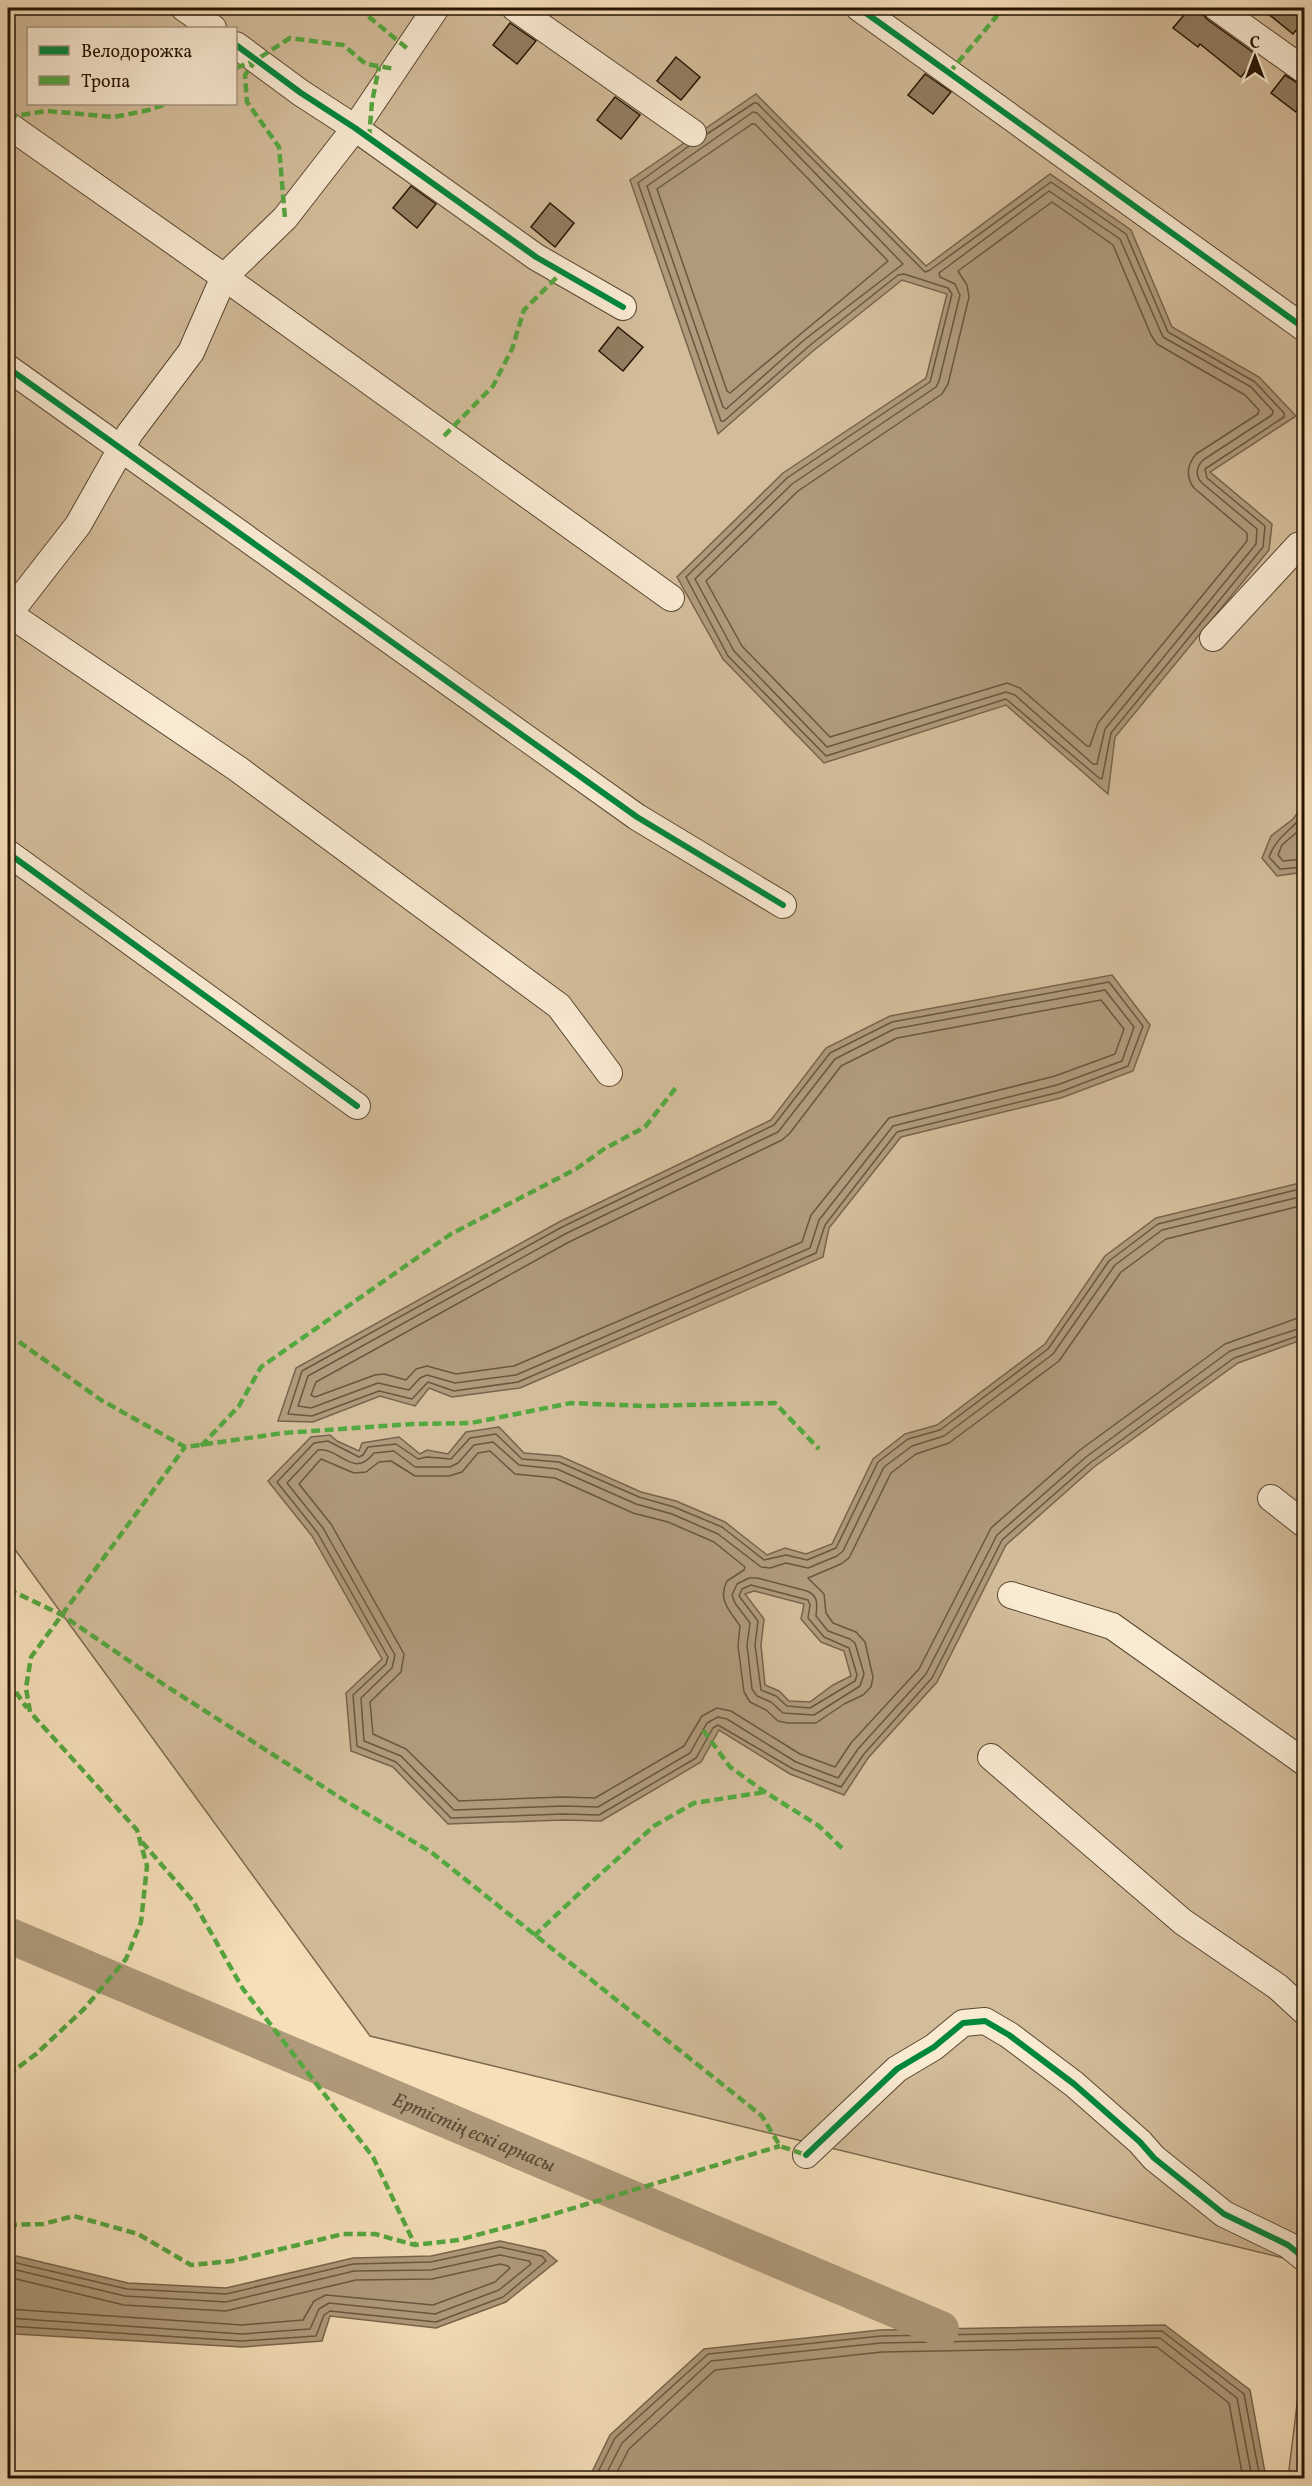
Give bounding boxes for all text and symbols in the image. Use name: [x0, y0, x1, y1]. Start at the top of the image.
legend: [27, 27, 237, 105]
north arrow: [1225, 27, 1285, 87]
text: С: [1250, 33, 1260, 55]
text: Велодорожка: [81, 40, 192, 65]
text: Тропа: [81, 70, 130, 95]
water label: Ертістің ескі арнасы: [388, 2087, 559, 2181]

